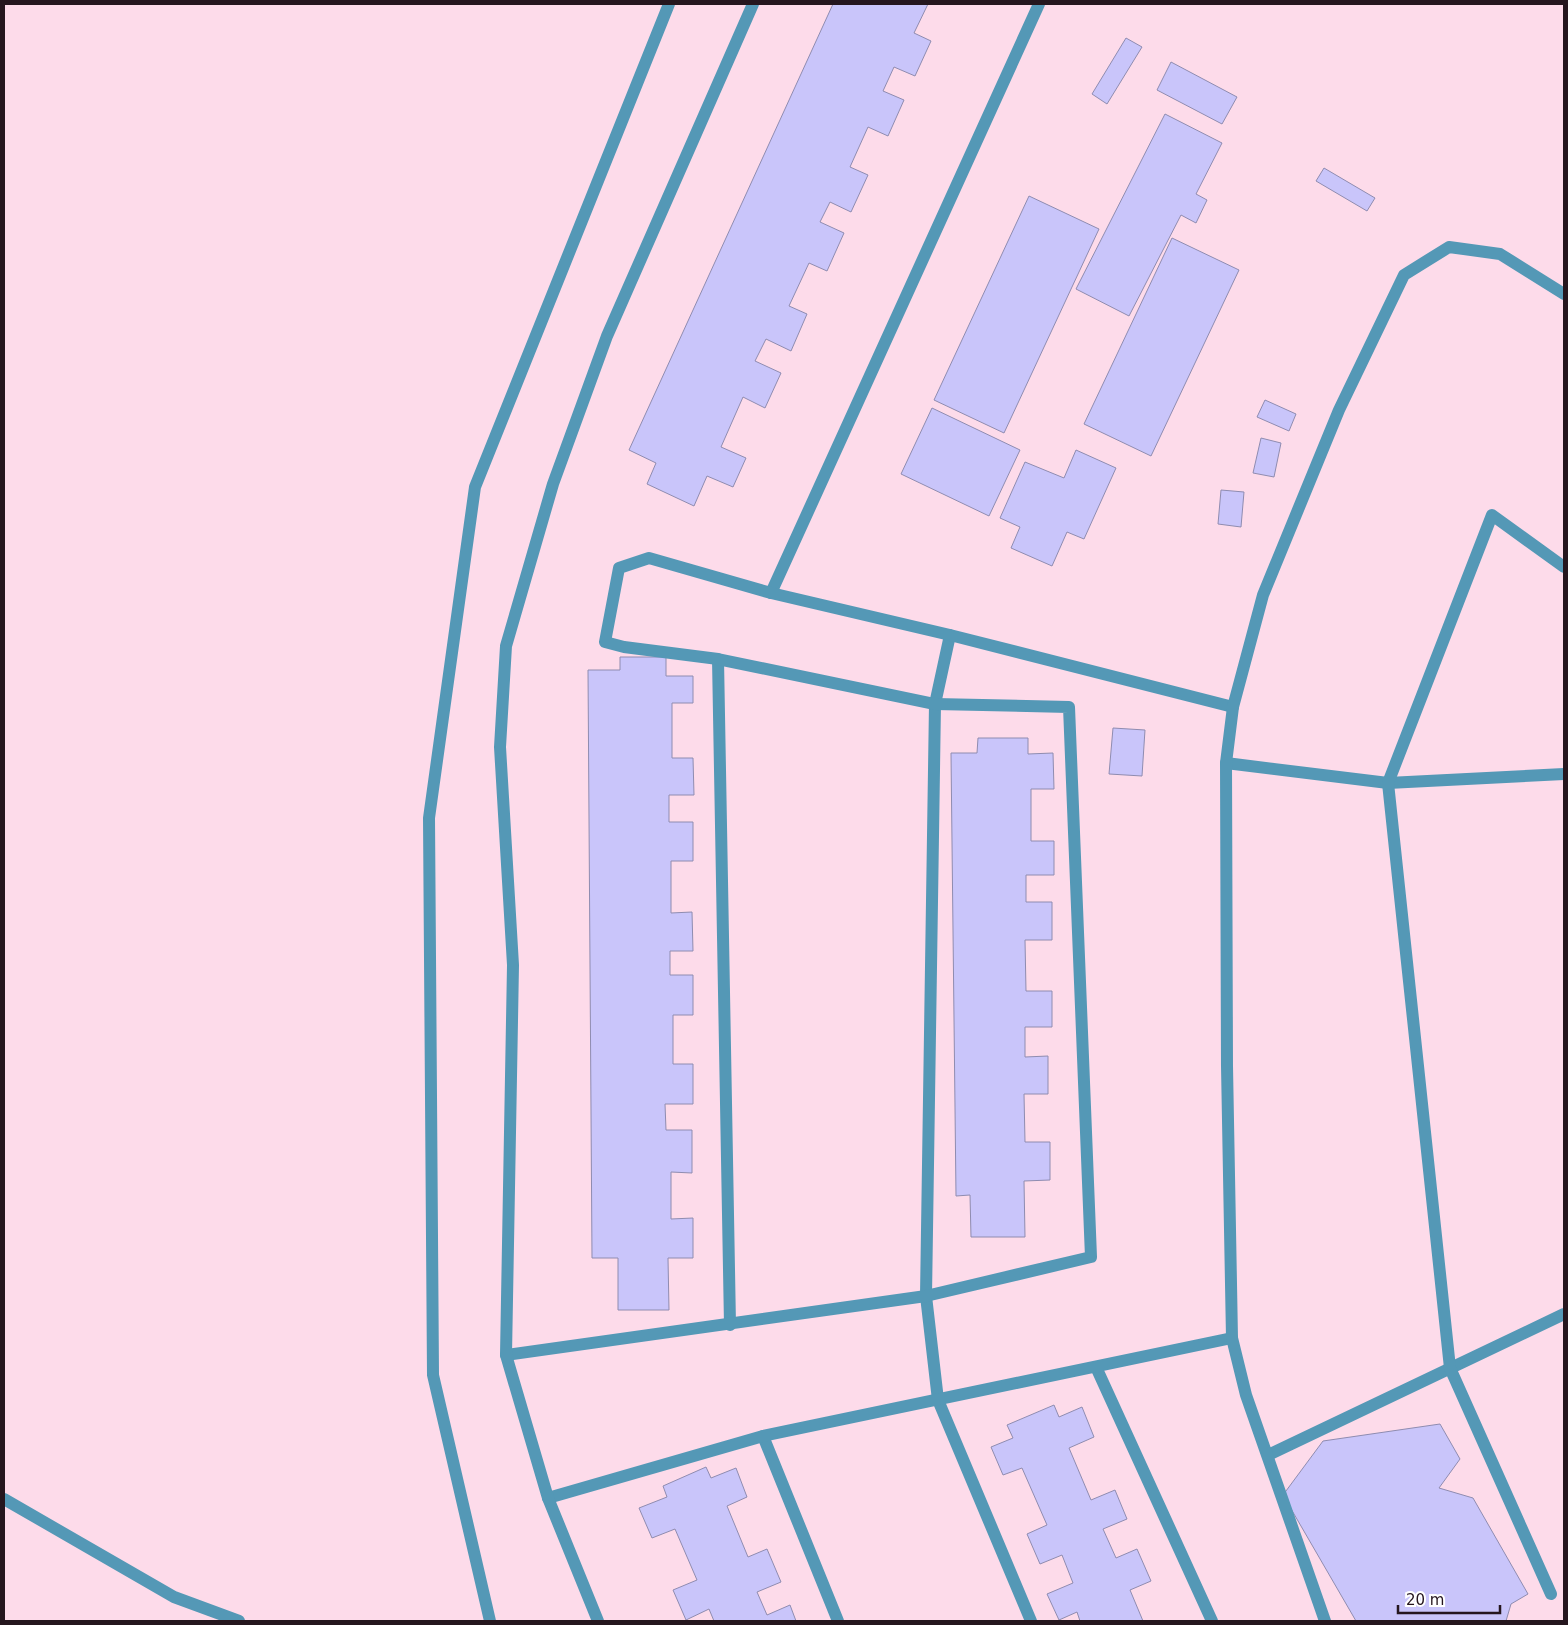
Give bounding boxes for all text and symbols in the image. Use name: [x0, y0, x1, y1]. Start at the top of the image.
scale bar: [1398, 1582, 1500, 1614]
text: 20 m: [1406, 1591, 1444, 1609]

